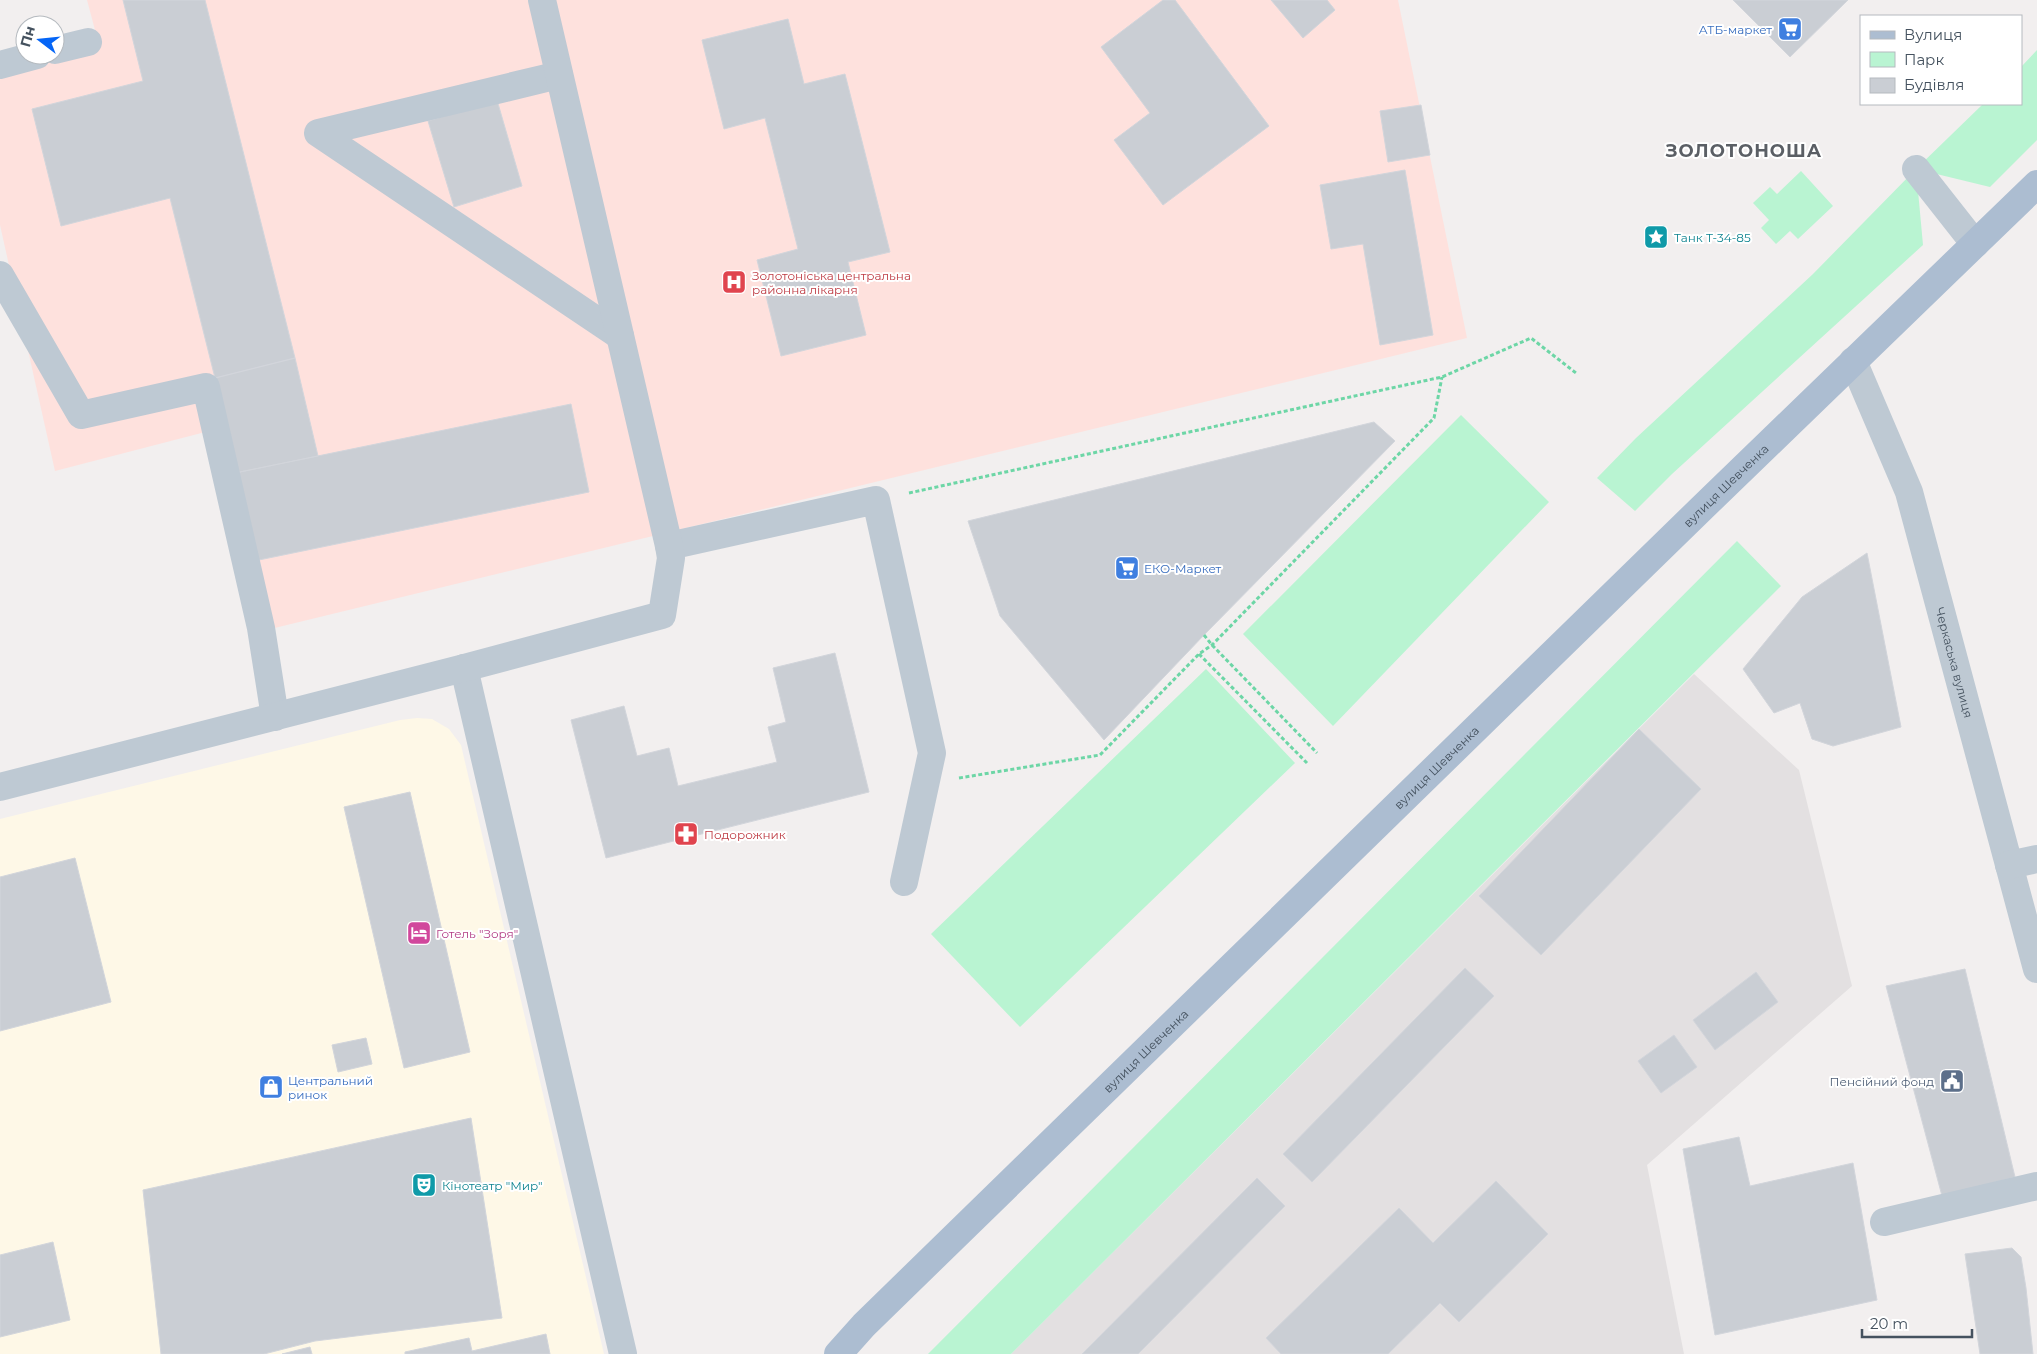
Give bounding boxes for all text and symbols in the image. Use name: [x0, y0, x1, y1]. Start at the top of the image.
north arrow: [15, 15, 65, 65]
legend: [1860, 15, 2022, 105]
supermarket icon: АТБ-маркет: [1777, 16, 1803, 42]
place label: АТБ-маркет: [1699, 22, 1772, 37]
text: Пн: [16, 24, 39, 49]
text: Вулиця: [1904, 25, 1962, 44]
text: Парк: [1904, 50, 1944, 69]
text: Будівля: [1904, 75, 1964, 94]
district label: ЗОЛОТОНОША: [1665, 140, 1822, 162]
place icon: Танк Т-34-85: [1643, 224, 1669, 250]
place label: Танк Т-34-85: [1674, 230, 1751, 245]
place label: Золотоніська центральна районна лікарня: [752, 268, 911, 297]
hospital icon: Золотоніська центральна районна лікарня: [721, 269, 747, 295]
street label: вулиця Шевченка: [1680, 441, 1771, 530]
supermarket icon: ЕКО-Маркет: [1114, 555, 1140, 581]
place label: ЕКО-Маркет: [1144, 561, 1222, 576]
street label: Черкаська вулиця: [1933, 606, 1977, 719]
street label: вулиця Шевченка: [1391, 722, 1482, 812]
pharmacy icon: Подорожник: [673, 821, 699, 847]
place label: Подорожник: [704, 827, 786, 842]
hotel icon: Готель "Зоря": [406, 920, 432, 946]
place label: Готель "Зоря": [436, 926, 518, 941]
street label: вулиця Шевченка: [1100, 1006, 1191, 1095]
public building icon: Пенсійний фонд: [1939, 1068, 1965, 1094]
place label: Центральний ринок: [288, 1073, 373, 1102]
shop icon: Центральний ринок: [258, 1074, 284, 1100]
place label: Пенсійний фонд: [1830, 1074, 1934, 1089]
theatre icon: Кінотеатр "Мир": [411, 1172, 437, 1198]
place label: Кінотеатр "Мир": [442, 1178, 543, 1193]
scale bar: [1862, 1306, 1972, 1338]
text: 20 m: [1870, 1314, 1908, 1333]

